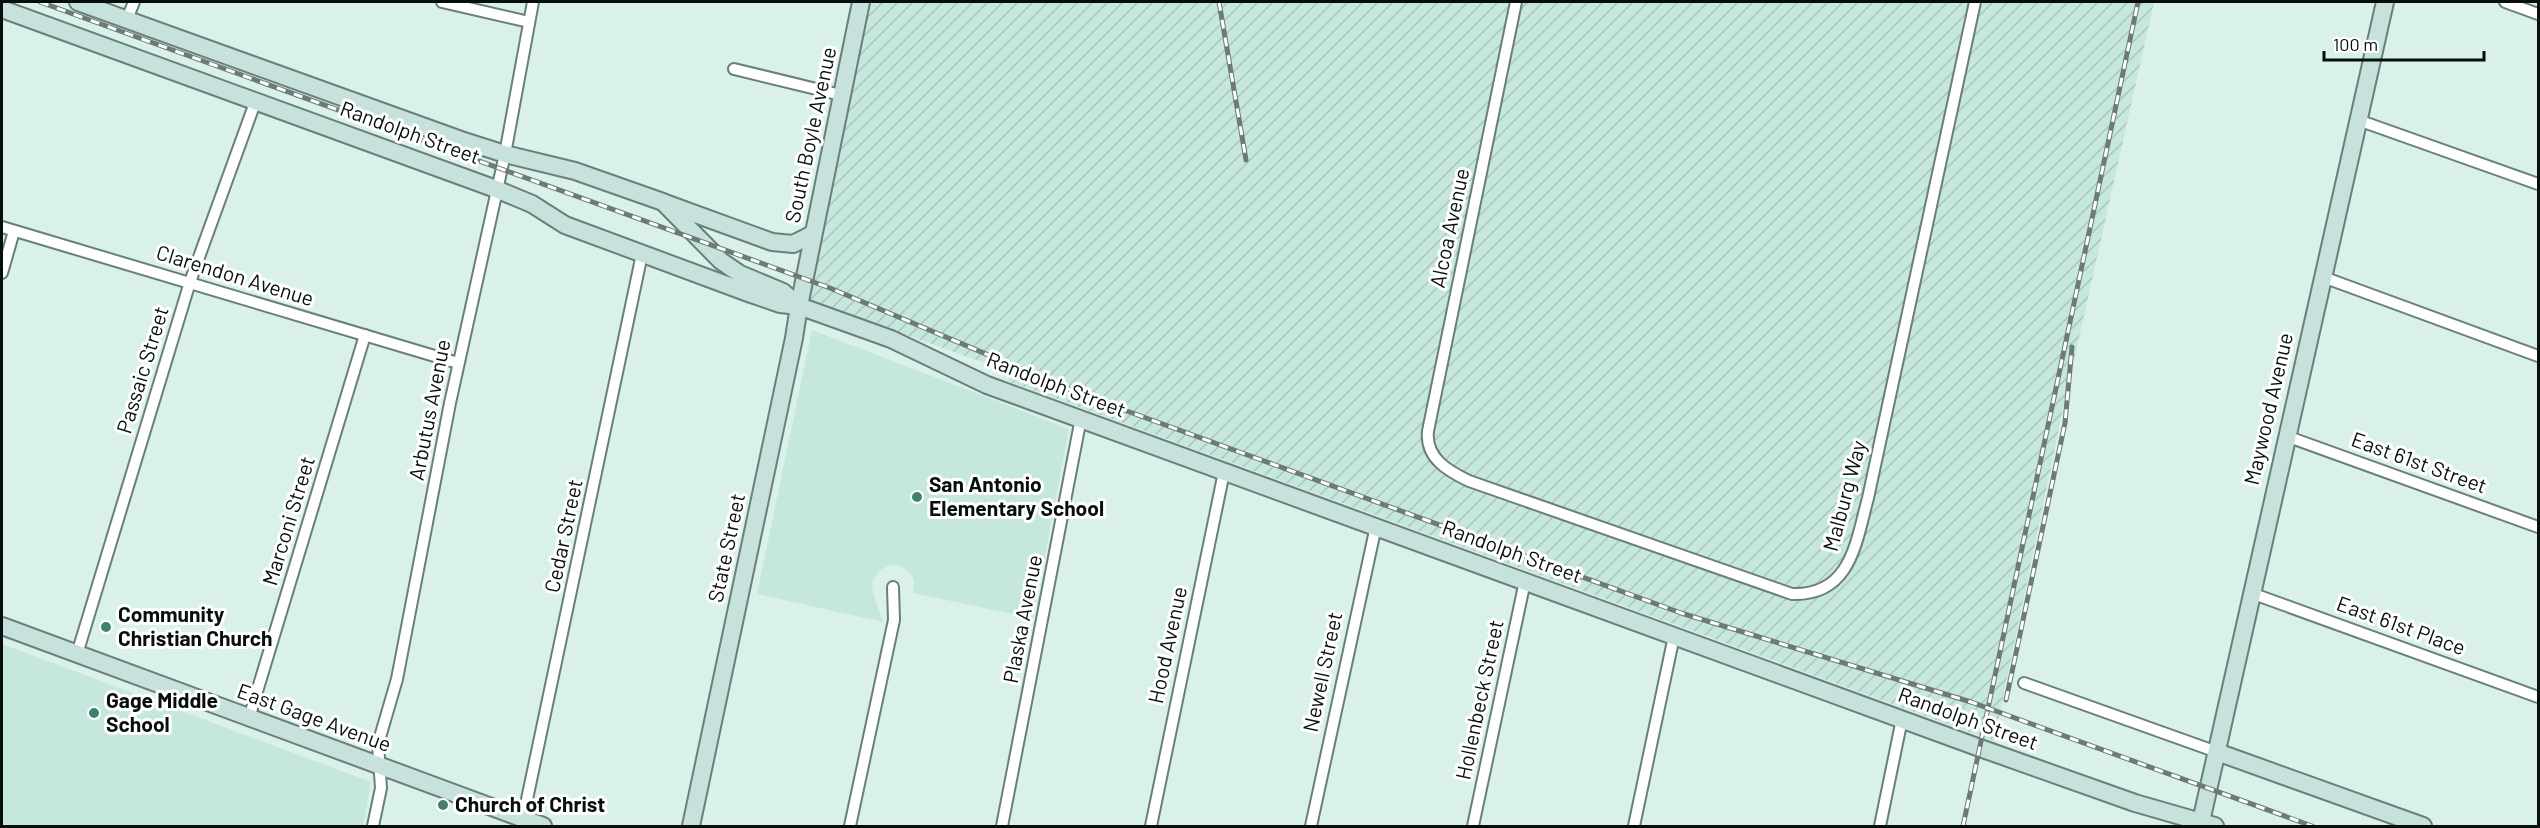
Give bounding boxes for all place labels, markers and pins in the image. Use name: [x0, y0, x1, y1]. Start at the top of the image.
place label: San Antonio Elementary School: [929, 471, 1104, 520]
marker: San Antonio Elementary School: [910, 490, 924, 504]
place label: Community Christian Church: [118, 601, 273, 650]
marker: Community Christian Church: [99, 620, 113, 634]
place label: Gage Middle School: [106, 687, 218, 736]
marker: Gage Middle School: [87, 706, 101, 720]
place label: Church of Christ: [455, 791, 605, 816]
marker: Church of Christ: [436, 798, 450, 812]

